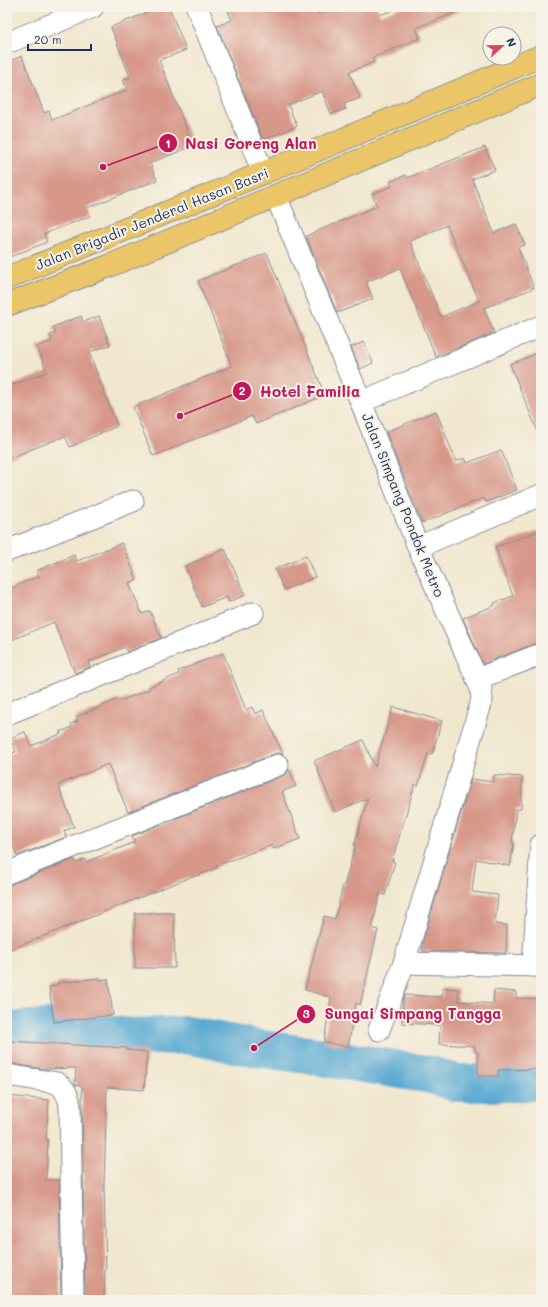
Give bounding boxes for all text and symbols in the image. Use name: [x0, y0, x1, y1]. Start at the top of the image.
scale bar: [28, 26, 91, 52]
north arrow: [482, 26, 522, 66]
text: 20 m: [34, 31, 62, 47]
text: N: [503, 35, 520, 49]
callout: Nasi Goreng Alan: [158, 130, 325, 157]
text: Nasi Goreng Alan: [185, 133, 317, 153]
text: 1: [165, 135, 171, 151]
street label: Jalan Brigadir Jenderal Hasan Basri: [32, 163, 271, 274]
callout: Hotel Familia: [232, 378, 368, 405]
text: Hotel Familia: [260, 381, 360, 401]
text: 2: [239, 382, 246, 398]
street label: Jalan Simpang Pondok Metro: [358, 410, 449, 600]
callout: Sungai Simpang Tangga: [296, 1001, 509, 1028]
text: Sungai Simpang Tangga: [325, 1003, 501, 1023]
text: 3: [302, 1005, 310, 1021]

